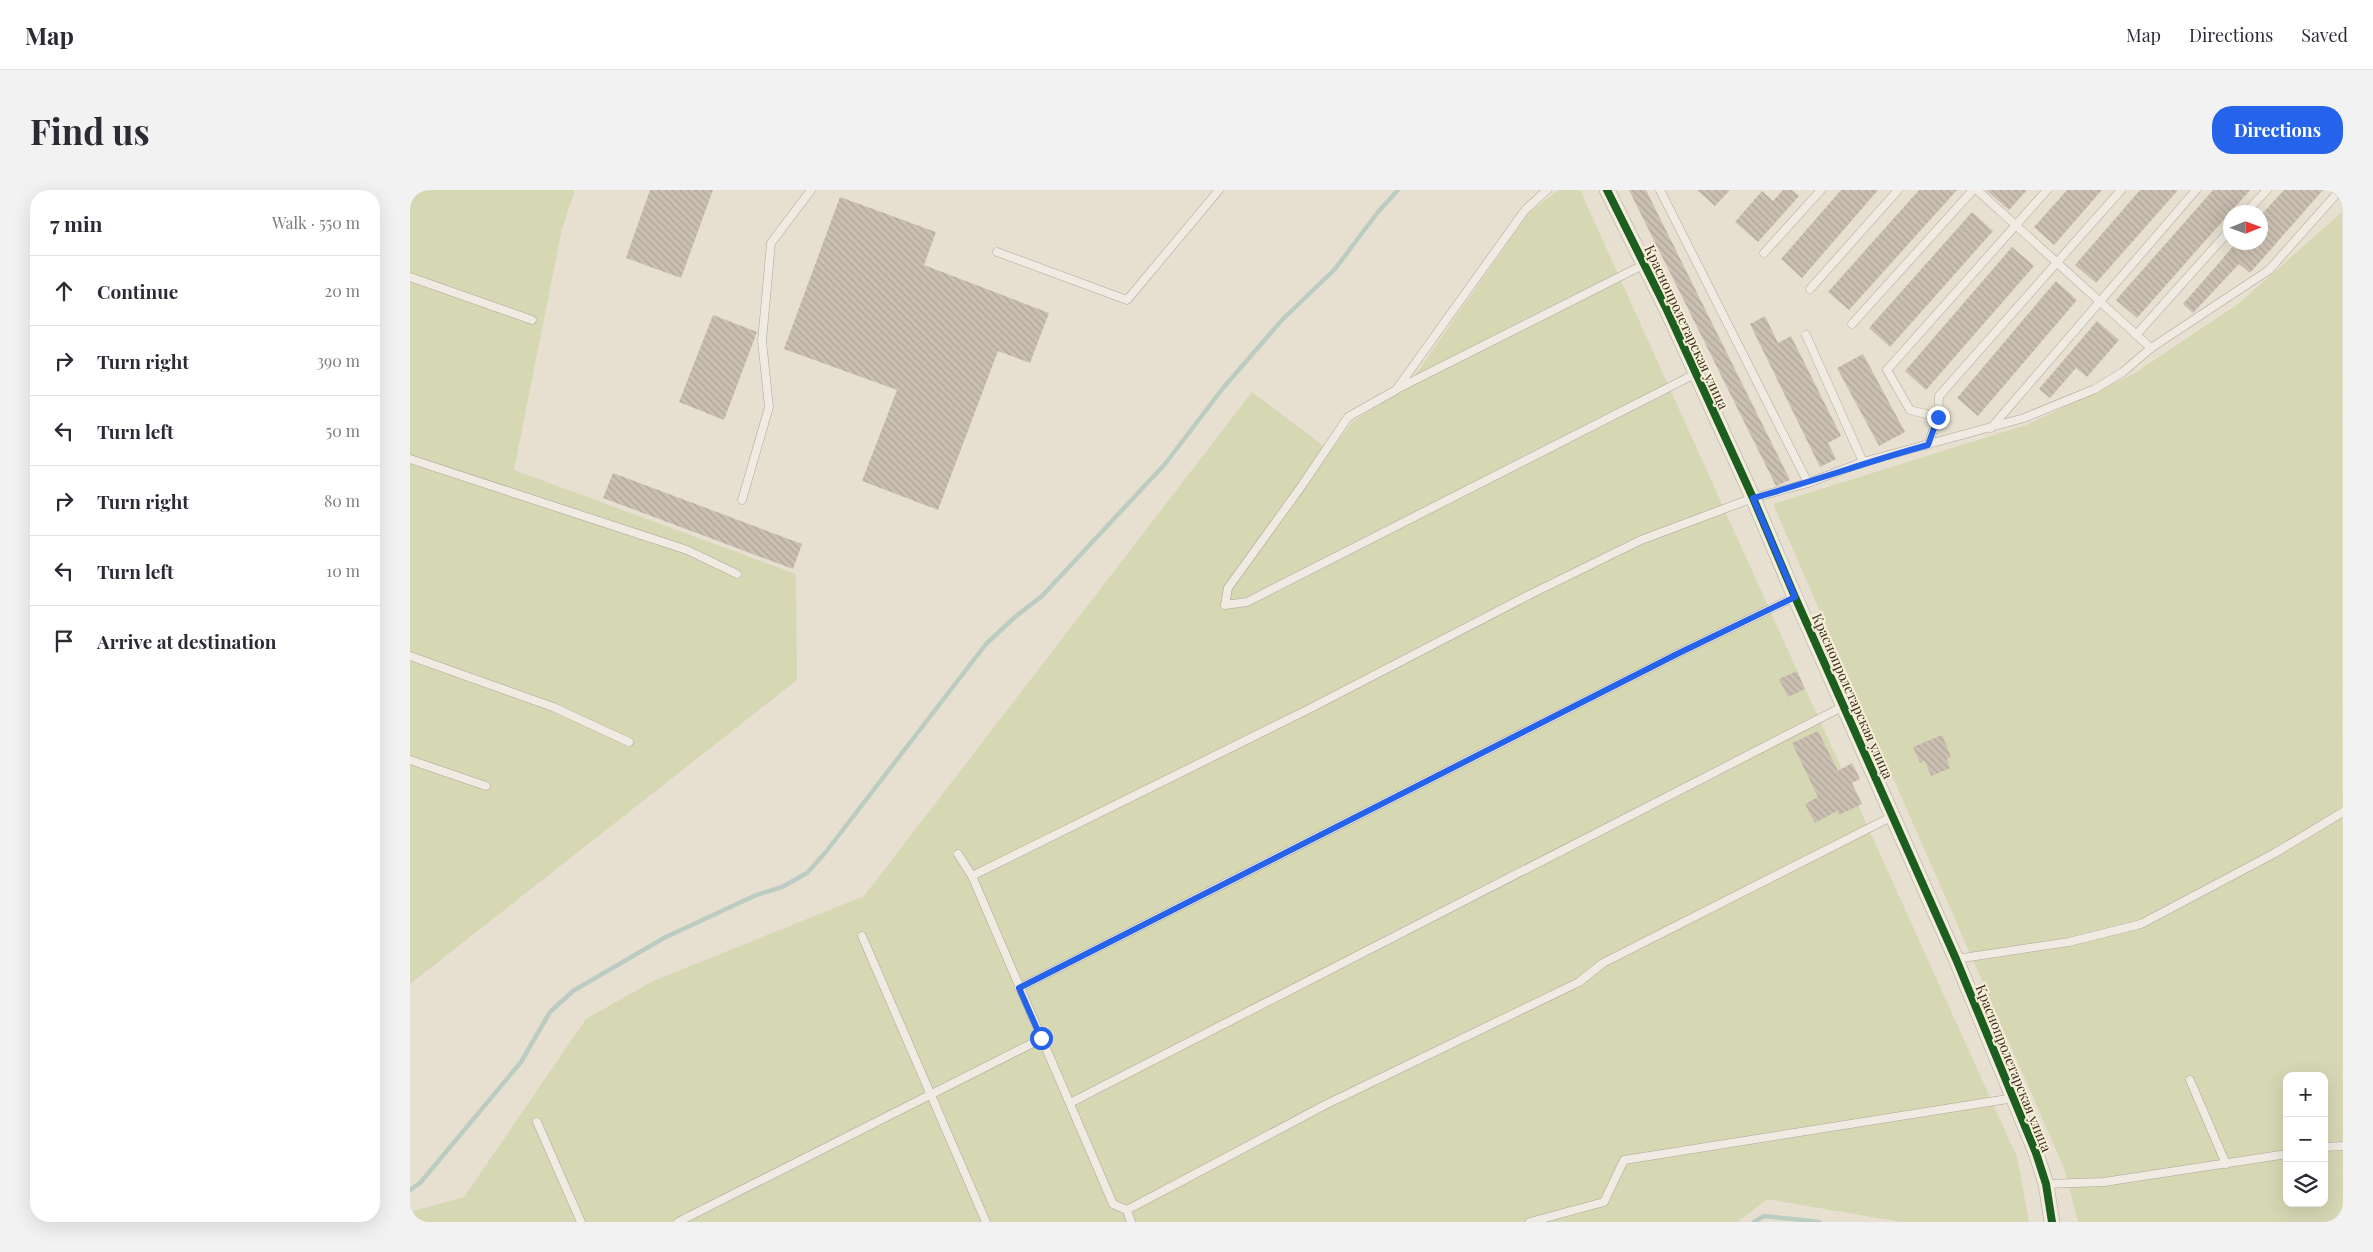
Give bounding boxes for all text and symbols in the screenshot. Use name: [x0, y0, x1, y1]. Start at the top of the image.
text: Map: [25, 19, 74, 51]
text: Map: [2126, 23, 2161, 47]
text: Directions: [2189, 23, 2273, 47]
text: Saved: [2301, 23, 2348, 47]
button: Directions: [2212, 106, 2343, 154]
text: Find us: [30, 107, 150, 154]
north arrow: [2223, 205, 2268, 250]
text: 7 min: [50, 209, 103, 237]
text: Walk · 550 m: [272, 212, 360, 233]
street label: Краснопролетарская улица: [1640, 242, 1734, 412]
icon: ahead: [50, 277, 78, 305]
text: Continue: [97, 278, 178, 304]
text: 20 m: [325, 280, 360, 301]
icon: right: [50, 347, 78, 375]
text: Turn right: [97, 348, 189, 374]
text: 390 m: [317, 350, 360, 371]
route end: [1927, 406, 1950, 429]
icon: left: [50, 417, 78, 445]
text: Turn left: [97, 418, 174, 444]
text: 50 m: [326, 420, 360, 441]
icon: right: [50, 487, 78, 515]
text: Turn right: [97, 488, 189, 514]
text: 80 m: [324, 490, 360, 511]
icon: left: [50, 557, 78, 585]
text: Turn left: [97, 558, 174, 584]
text: 10 m: [326, 560, 360, 581]
street label: Краснопролетарская улица: [1808, 610, 1898, 782]
icon: arrive: [50, 627, 78, 655]
text: Arrive at destination: [97, 628, 277, 654]
street label: Краснопролетарская улица: [1972, 981, 2056, 1155]
route start: [1030, 1027, 1053, 1050]
map controls: [2283, 1072, 2328, 1207]
button: +: [2283, 1072, 2328, 1117]
button: −: [2283, 1117, 2328, 1162]
button: layers: [2283, 1162, 2328, 1207]

